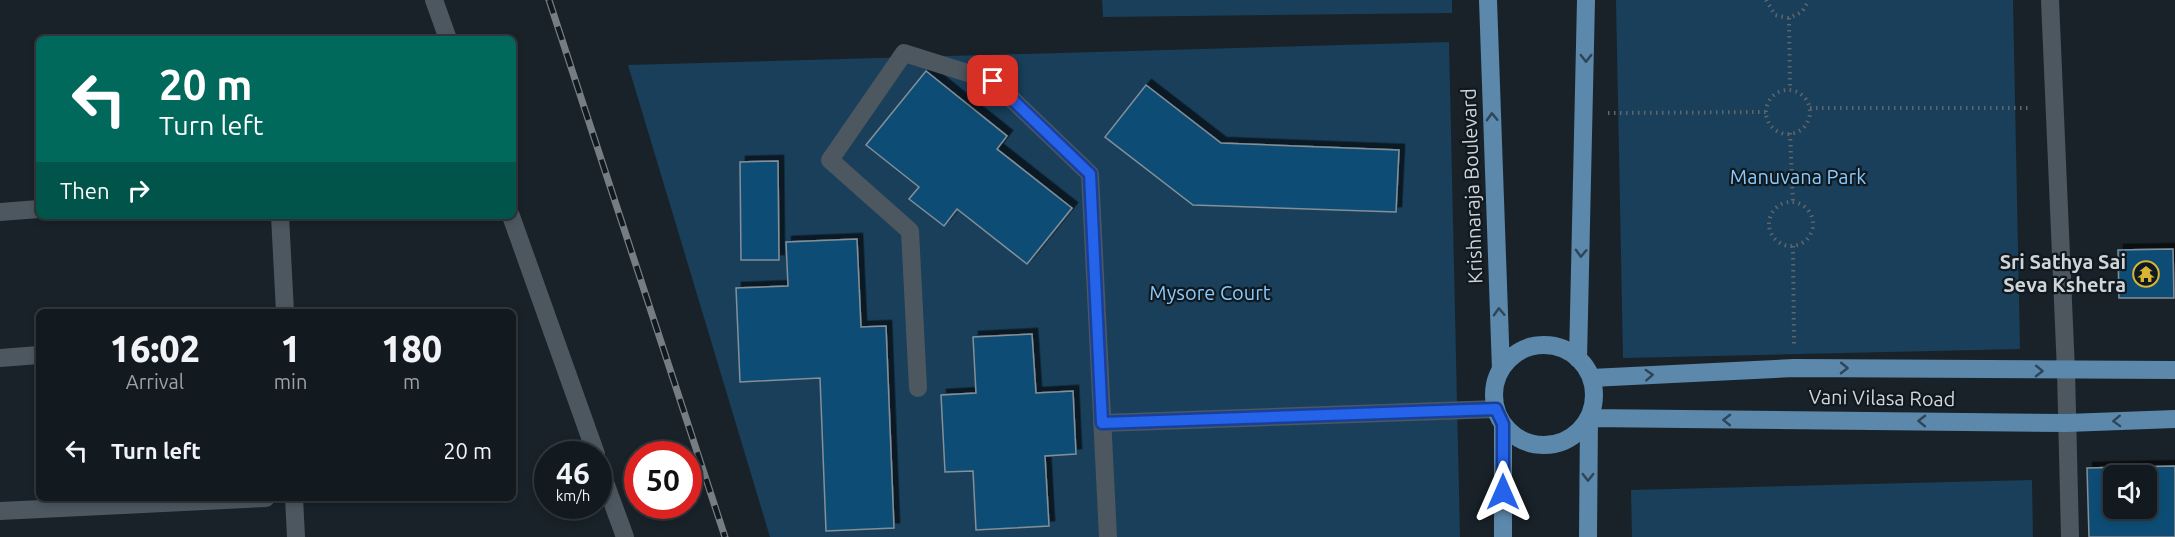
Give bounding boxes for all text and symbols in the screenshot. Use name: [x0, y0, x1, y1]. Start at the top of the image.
one-way arrow: [1580, 54, 1592, 63]
pin: [967, 55, 1018, 106]
icon: left: [60, 60, 138, 138]
text: 20 m: [159, 61, 253, 108]
icon: arrive: [976, 64, 1009, 97]
street label: Krishnaraja Boulevard: [1457, 88, 1486, 284]
text: Turn left: [159, 110, 263, 140]
one-way arrow: [1486, 112, 1499, 121]
park label: Manuvana Park: [1730, 165, 1866, 188]
icon: right: [122, 174, 155, 207]
text: Then: [60, 178, 110, 203]
one-way arrow: [1575, 249, 1588, 258]
place label: Sri Sathya Sai Seva Kshetra: [2000, 250, 2126, 296]
temple icon: Sri Sathya Sai Seva Kshetra: [2131, 259, 2161, 289]
park label: Mysore Court: [1149, 281, 1271, 304]
one-way arrow: [1492, 307, 1505, 316]
text: 16:02: [110, 328, 200, 369]
text: 1: [280, 328, 301, 369]
text: 180: [381, 328, 442, 369]
one-way arrow: [1839, 362, 1848, 375]
one-way arrow: [2034, 365, 2043, 377]
one-way arrow: [1645, 368, 1654, 381]
text: Arrival: [126, 370, 184, 393]
text: min: [274, 370, 307, 393]
text: m: [403, 370, 420, 393]
street label: Vani Vilasa Road: [1808, 385, 1956, 410]
one-way arrow: [1722, 413, 1731, 426]
one-way arrow: [2112, 414, 2121, 427]
one-way arrow: [1917, 415, 1926, 427]
icon: left: [60, 434, 93, 467]
text: Turn left: [111, 438, 201, 463]
text: 20 m: [443, 438, 492, 463]
speed limit sign: 50: [624, 441, 702, 519]
text: 46: [556, 456, 590, 490]
position arrow: [1471, 460, 1535, 524]
map controls: [2103, 465, 2157, 519]
button: sound: [2103, 465, 2157, 519]
one-way arrow: [1582, 472, 1594, 481]
text: km/h: [556, 487, 590, 504]

